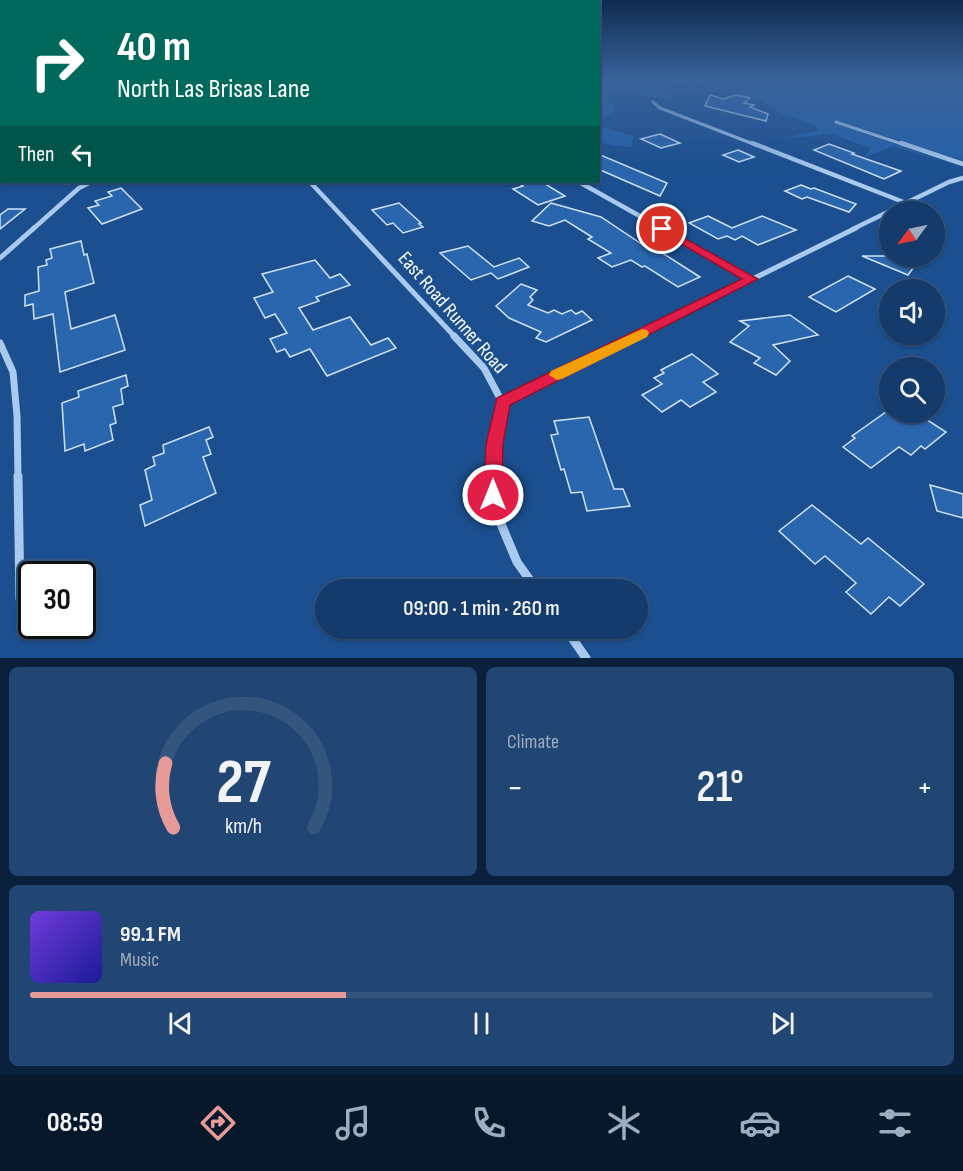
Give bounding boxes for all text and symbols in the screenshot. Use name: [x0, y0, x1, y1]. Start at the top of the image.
text: 40 m: [117, 22, 191, 73]
icon: right: [18, 24, 96, 102]
text: North Las Brisas Lane: [117, 73, 310, 105]
icon: left: [66, 138, 99, 171]
text: Then: [18, 141, 54, 168]
north arrow: [879, 201, 945, 267]
map controls: [879, 201, 945, 423]
pin: [636, 203, 687, 254]
icon: arrive: [645, 212, 678, 245]
street label: East Road Runner Road: [393, 247, 512, 378]
button: sound: [879, 279, 945, 345]
button: search: [879, 357, 945, 423]
position arrow: [461, 463, 525, 527]
speed limit sign: 30: [18, 561, 96, 639]
text: 09:00 · 1 min · 260 m: [403, 595, 560, 622]
text: Climate: [507, 730, 559, 754]
text: 27: [216, 746, 271, 821]
text: 21°: [696, 760, 744, 815]
text: −: [507, 768, 523, 808]
text: +: [917, 768, 933, 808]
text: km/h: [224, 815, 262, 840]
text: 99.1 FM: [120, 921, 181, 948]
text: Music: [120, 948, 159, 972]
icon: previous: [164, 1007, 197, 1040]
icon: pause: [465, 1007, 498, 1040]
icon: next: [766, 1007, 799, 1040]
icon: directions: [197, 1102, 239, 1144]
icon: music: [332, 1102, 374, 1144]
icon: phone: [468, 1102, 510, 1144]
icon: climate: [603, 1102, 645, 1144]
icon: car: [739, 1102, 781, 1144]
icon: filters: [874, 1102, 916, 1144]
text: 08:59: [47, 1107, 103, 1139]

